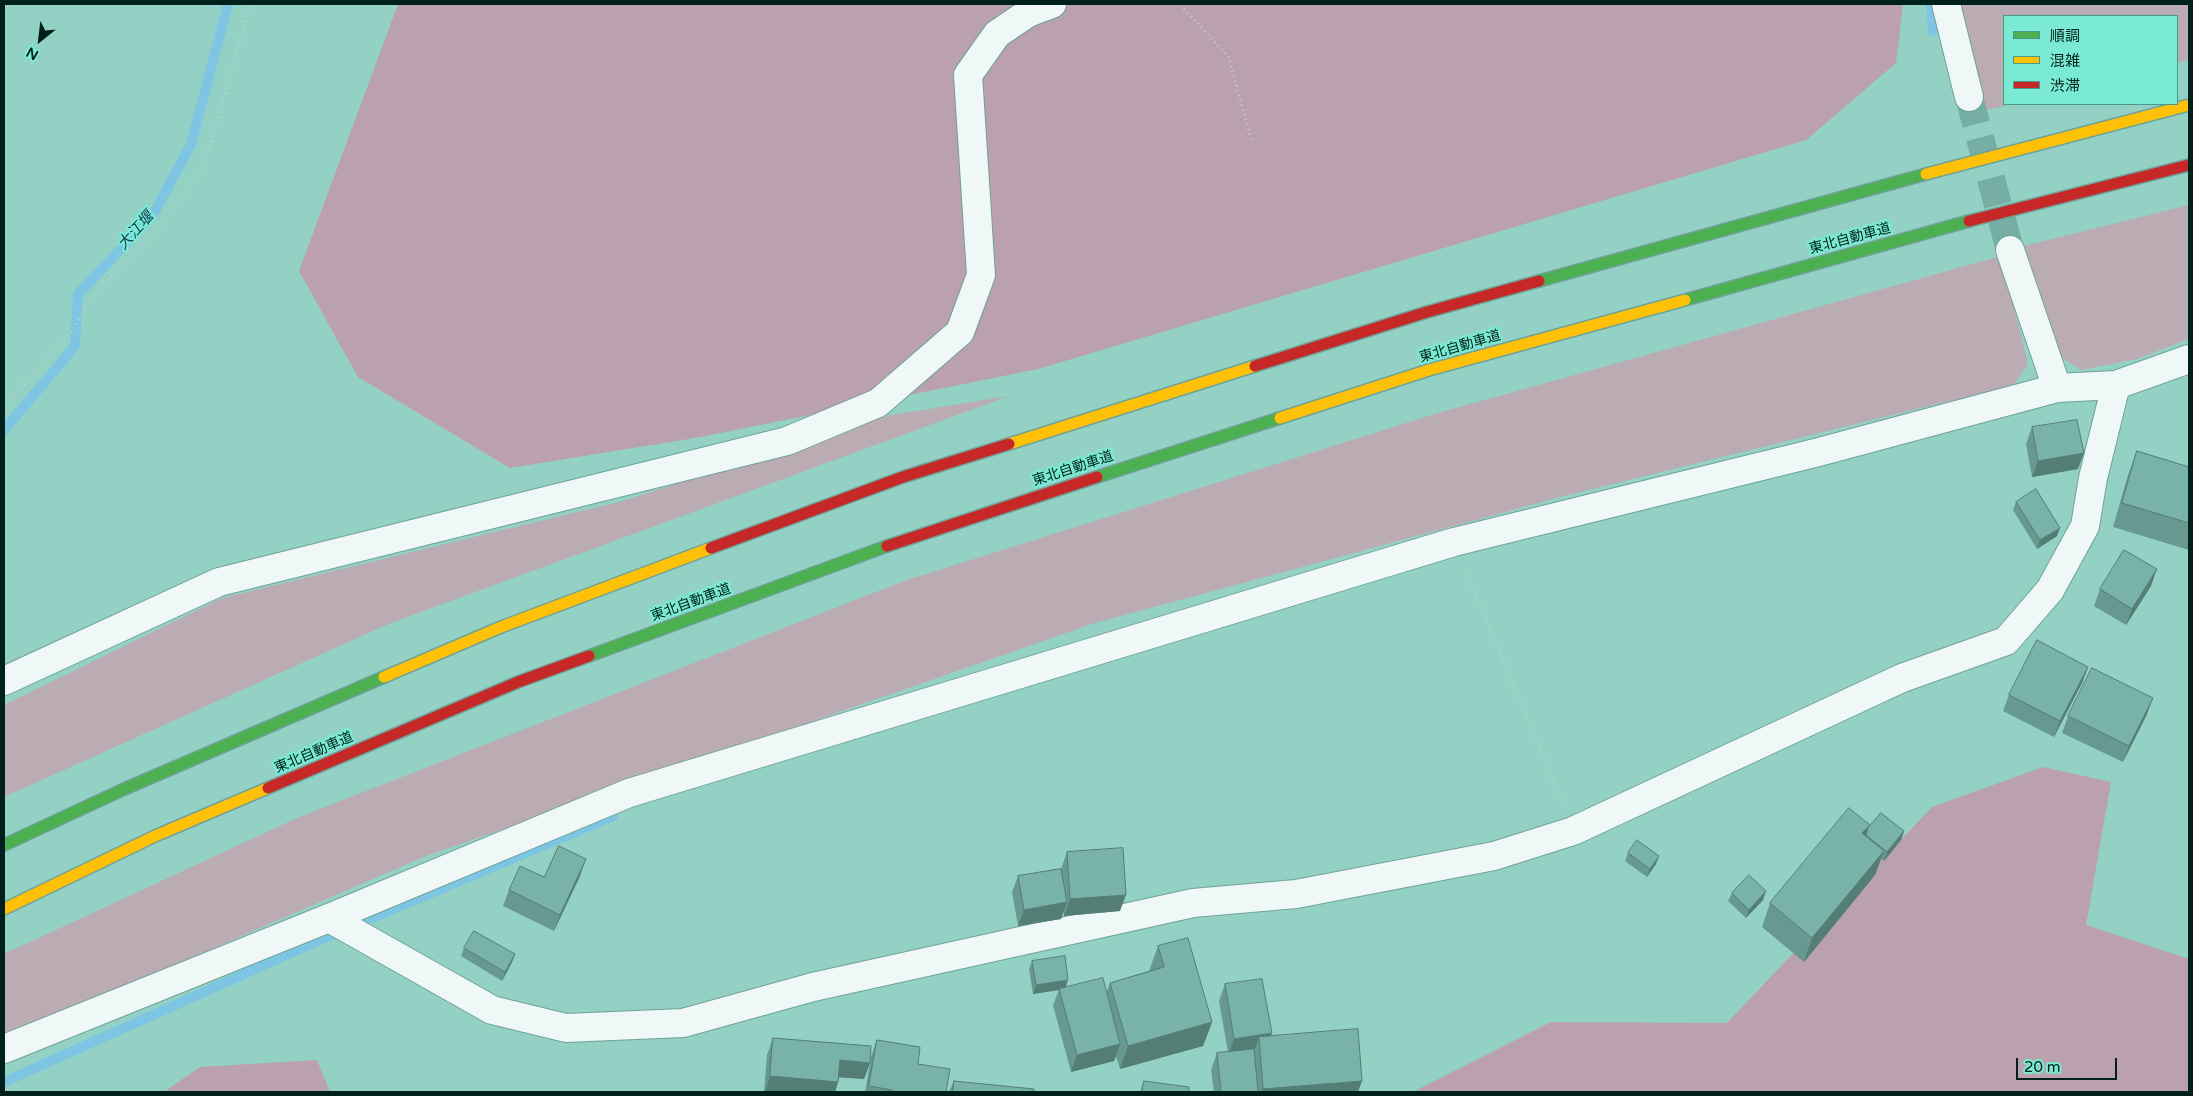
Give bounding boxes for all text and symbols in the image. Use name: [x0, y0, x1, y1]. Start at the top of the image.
north arrow: [15, 15, 65, 65]
legend: [2003, 15, 2178, 105]
text: 順調: [2050, 27, 2080, 45]
text: N: [23, 43, 42, 64]
text: 混雑: [2050, 52, 2080, 70]
text: 渋滞: [2050, 77, 2080, 95]
water label: 大江堰: [114, 208, 158, 254]
street label: 東北自動車道: [1807, 220, 1893, 258]
street label: 東北自動車道: [1417, 327, 1503, 367]
street label: 東北自動車道: [1030, 448, 1116, 490]
street label: 東北自動車道: [649, 581, 733, 625]
street label: 東北自動車道: [272, 729, 356, 777]
scale bar: [2018, 1048, 2119, 1080]
text: 20 m: [2024, 1058, 2061, 1076]

